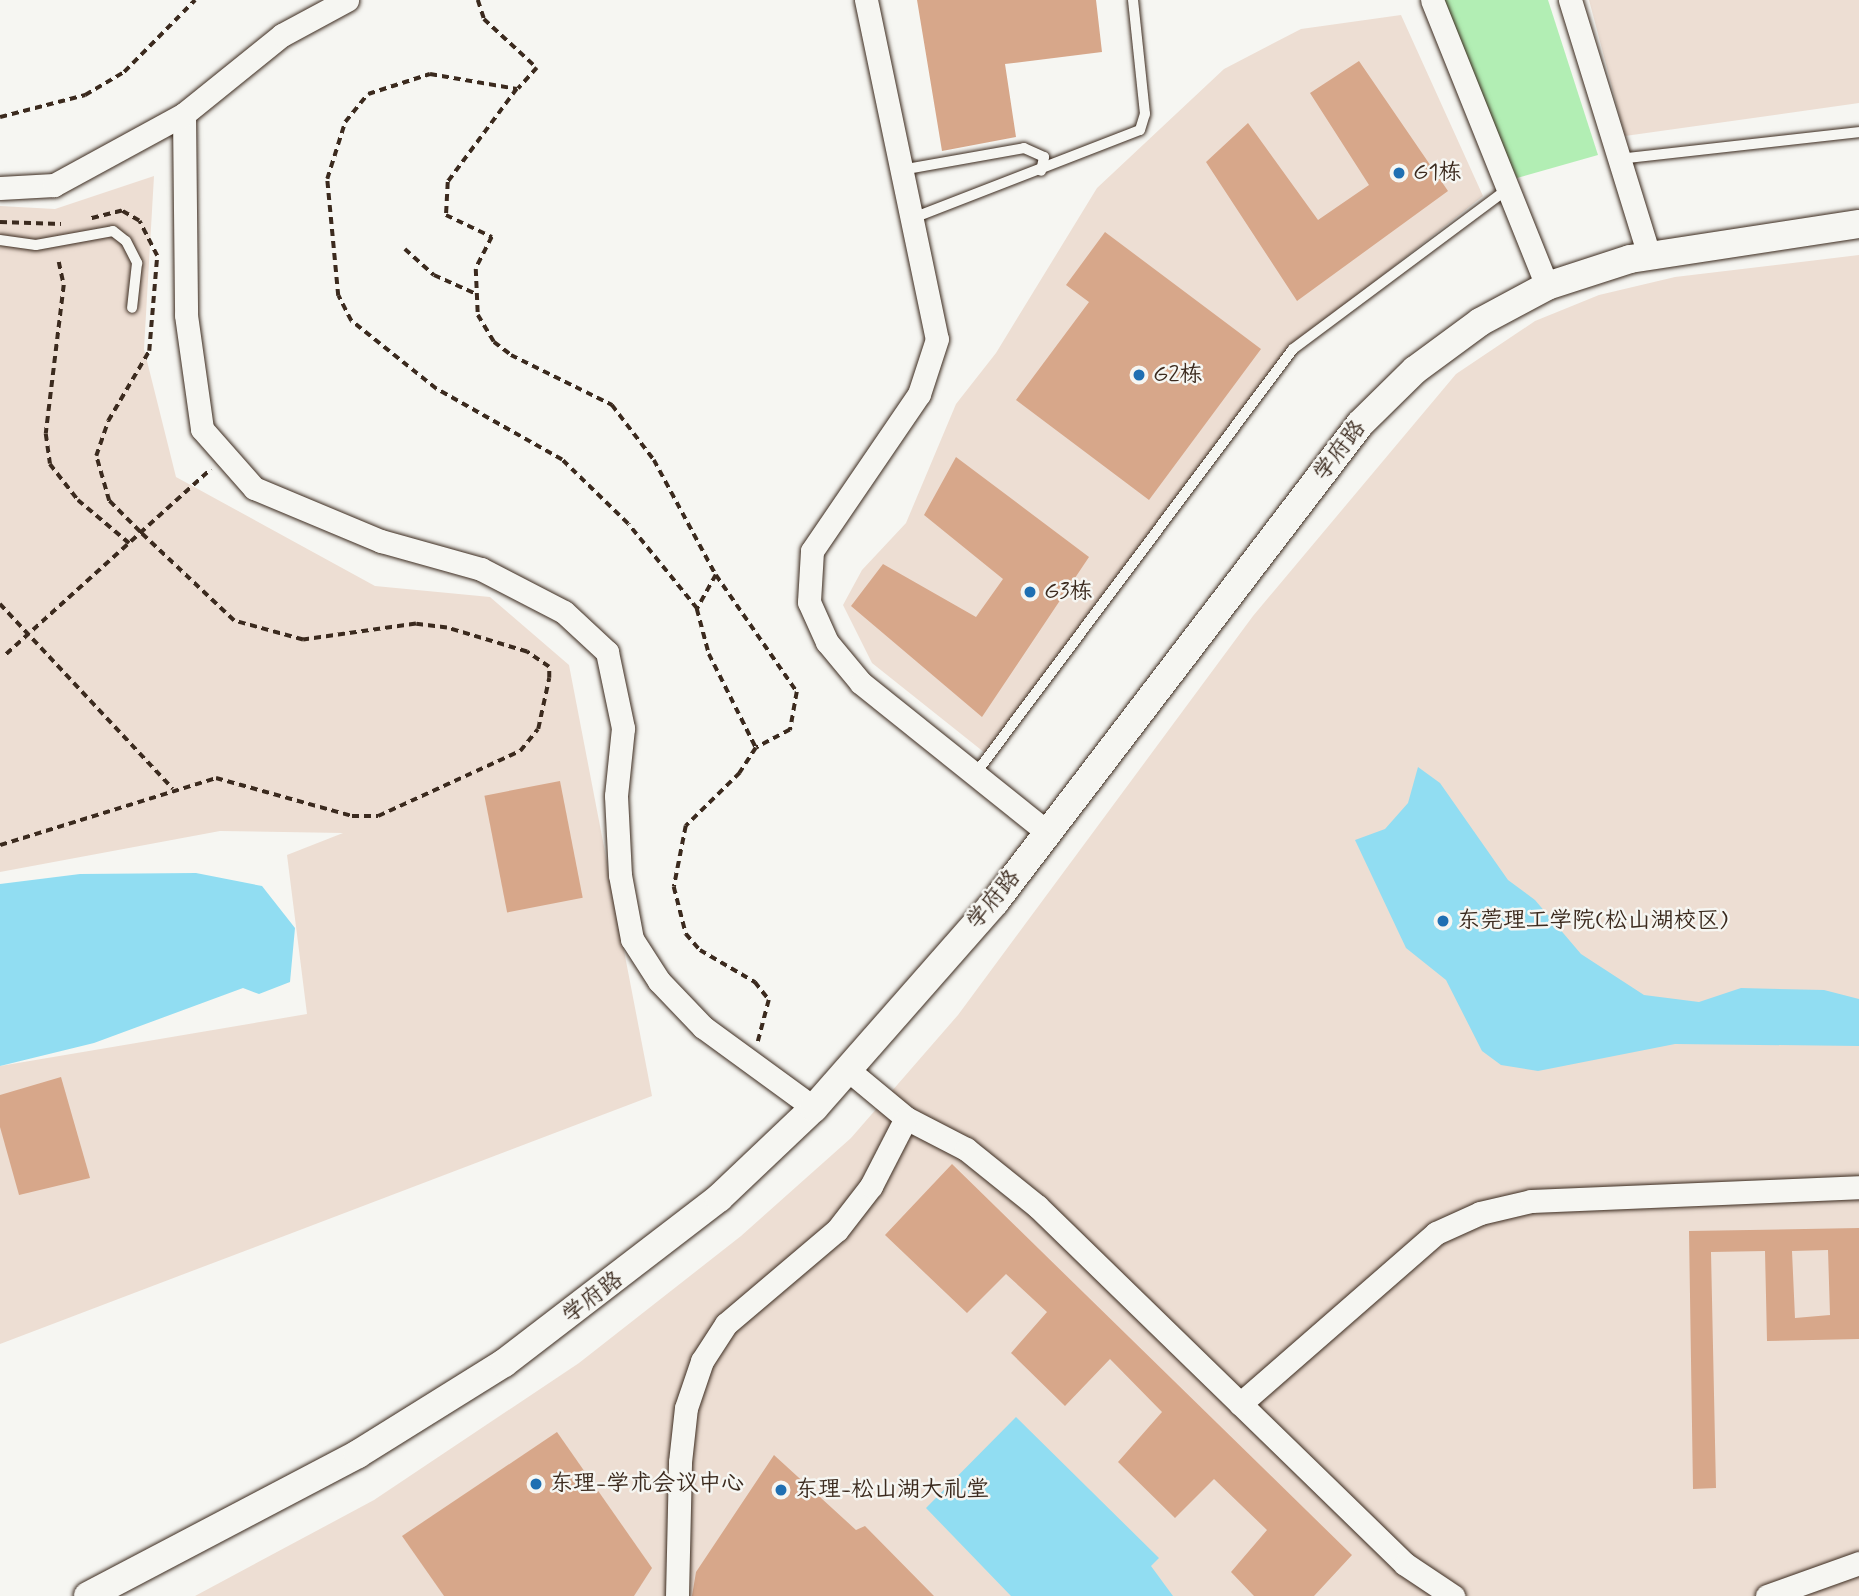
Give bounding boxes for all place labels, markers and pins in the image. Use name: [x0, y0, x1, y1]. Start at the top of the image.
place label: G1栋: [1413, 159, 1461, 187]
marker: G1栋: [1391, 165, 1407, 181]
place label: G2栋: [1153, 361, 1202, 389]
marker: G2栋: [1131, 367, 1147, 383]
place label: G3栋: [1044, 578, 1093, 606]
marker: G3栋: [1022, 584, 1038, 600]
place label: 东莞理工学院(松山湖校区): [1457, 907, 1728, 935]
marker: 东莞理工学院(松山湖校区): [1435, 913, 1451, 929]
place label: 东理-学术会议中心: [550, 1470, 744, 1498]
marker: 东理-学术会议中心: [528, 1476, 544, 1492]
place label: 东理-松山湖大礼堂: [795, 1476, 989, 1504]
marker: 东理-松山湖大礼堂: [773, 1482, 789, 1498]

